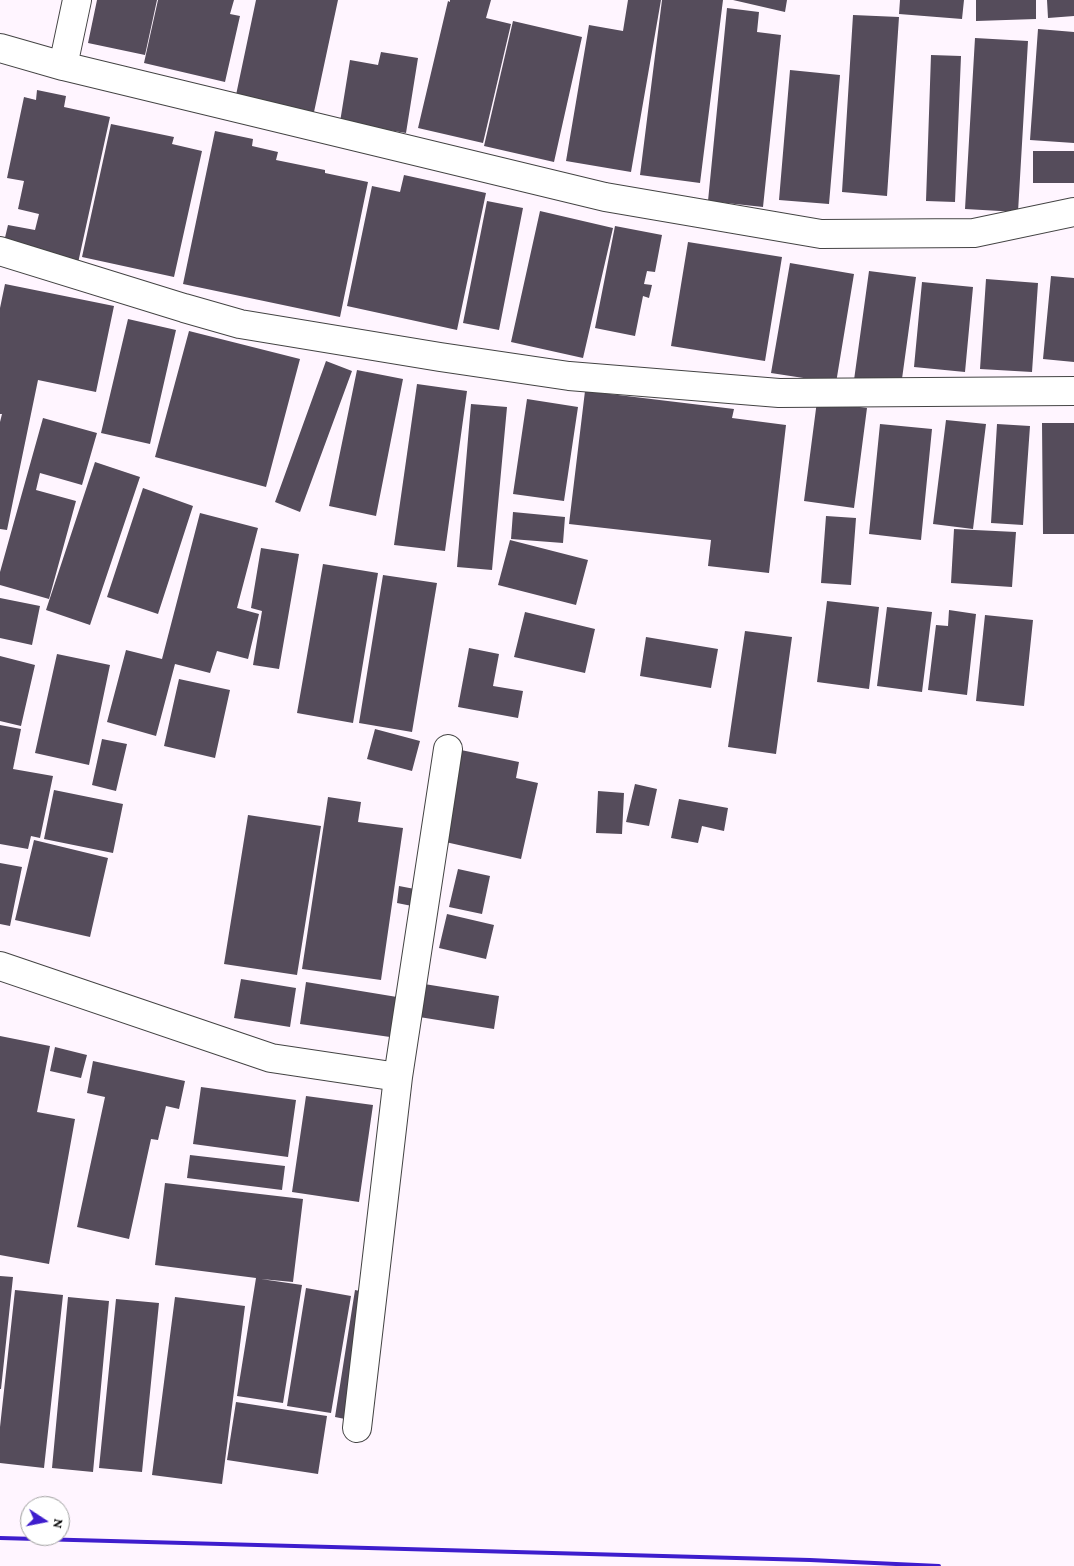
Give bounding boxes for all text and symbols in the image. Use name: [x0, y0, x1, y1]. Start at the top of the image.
north arrow: [20, 1496, 70, 1546]
text: N: [50, 1517, 68, 1530]

